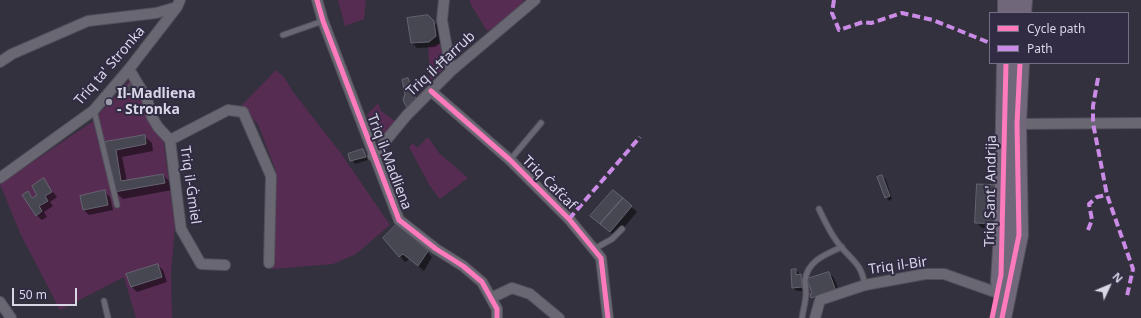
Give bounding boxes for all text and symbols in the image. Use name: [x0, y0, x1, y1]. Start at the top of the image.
legend: [989, 12, 1129, 64]
text: Cycle path: [1027, 20, 1085, 37]
street label: Triq ta' Stronka: [71, 23, 149, 109]
street label: Triq il-Ħarrub: [403, 28, 479, 100]
text: Path: [1027, 40, 1053, 57]
place label: Il-Madliena - Stronka: [117, 86, 196, 118]
marker: Il-Madliena - Stronka: [104, 97, 114, 107]
street label: Triq il-Madliena: [363, 112, 415, 212]
street label: Triq Sant' Andrija: [982, 135, 1000, 247]
street label: Triq il-Ġmiel: [176, 145, 204, 225]
street label: Triq Ċafċaf: [518, 152, 580, 214]
street label: Triq il-Bir: [868, 254, 928, 278]
north arrow: [1089, 266, 1129, 306]
text: N: [1109, 269, 1126, 286]
scale bar: [14, 280, 79, 306]
text: 50 m: [19, 286, 47, 303]

